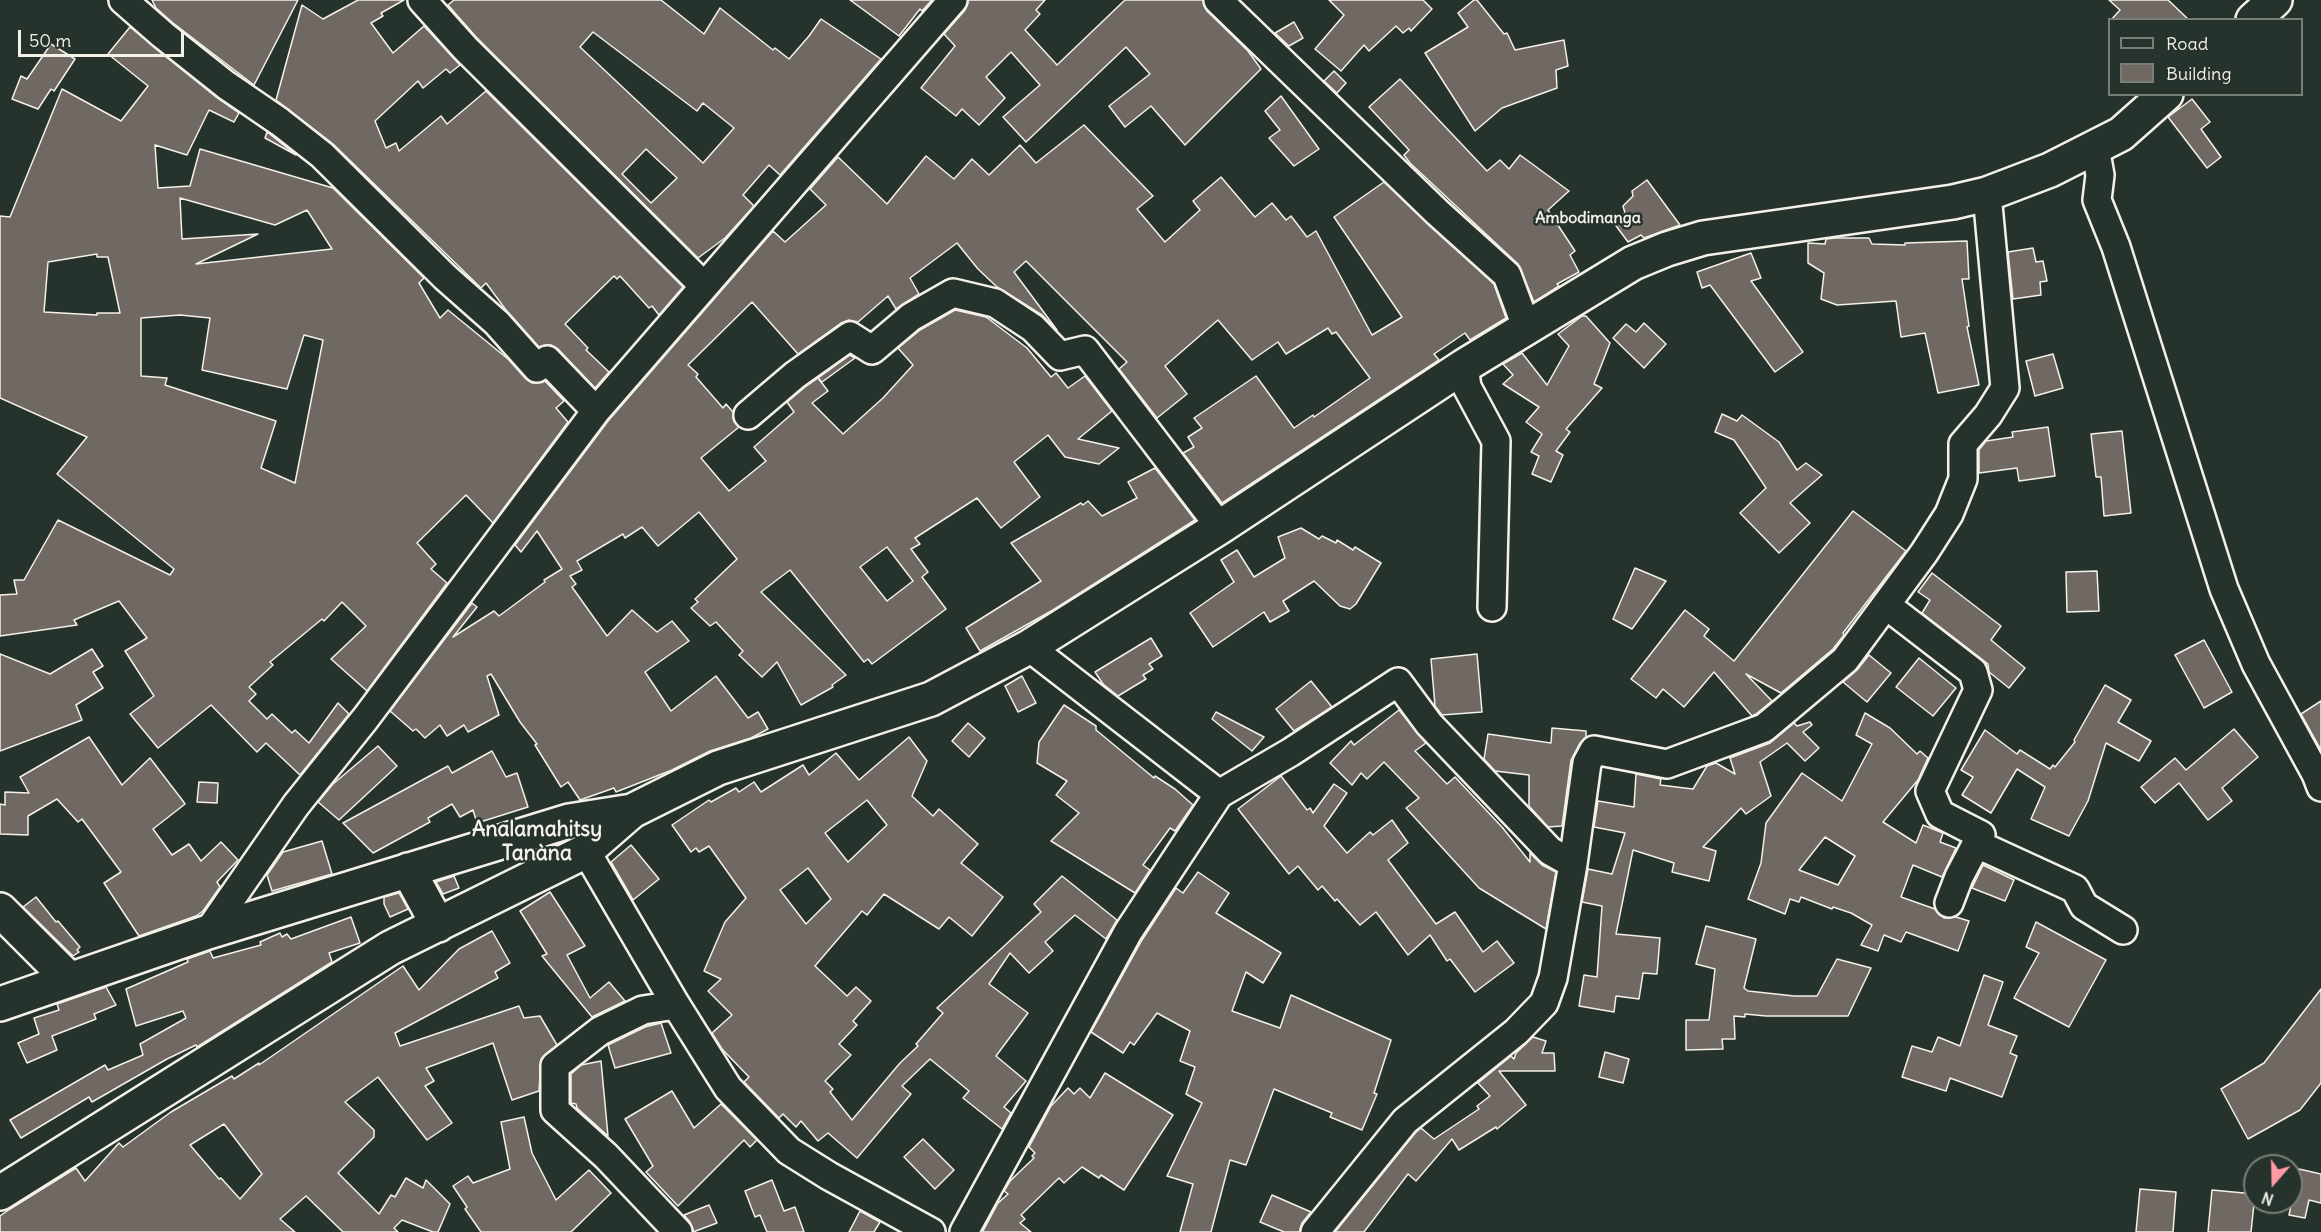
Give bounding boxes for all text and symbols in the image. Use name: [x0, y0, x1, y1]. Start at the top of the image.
scale bar: [21, 18, 188, 56]
legend: [2108, 18, 2303, 96]
text: 50 m: [29, 29, 71, 52]
text: Road: [2166, 32, 2208, 55]
text: Building: [2166, 62, 2231, 85]
district label: Ambodimanga: [1535, 208, 1641, 228]
district label: Analamahitsy Tanàna: [472, 817, 602, 867]
north arrow: [2243, 1154, 2303, 1214]
text: N: [2259, 1188, 2276, 1210]

